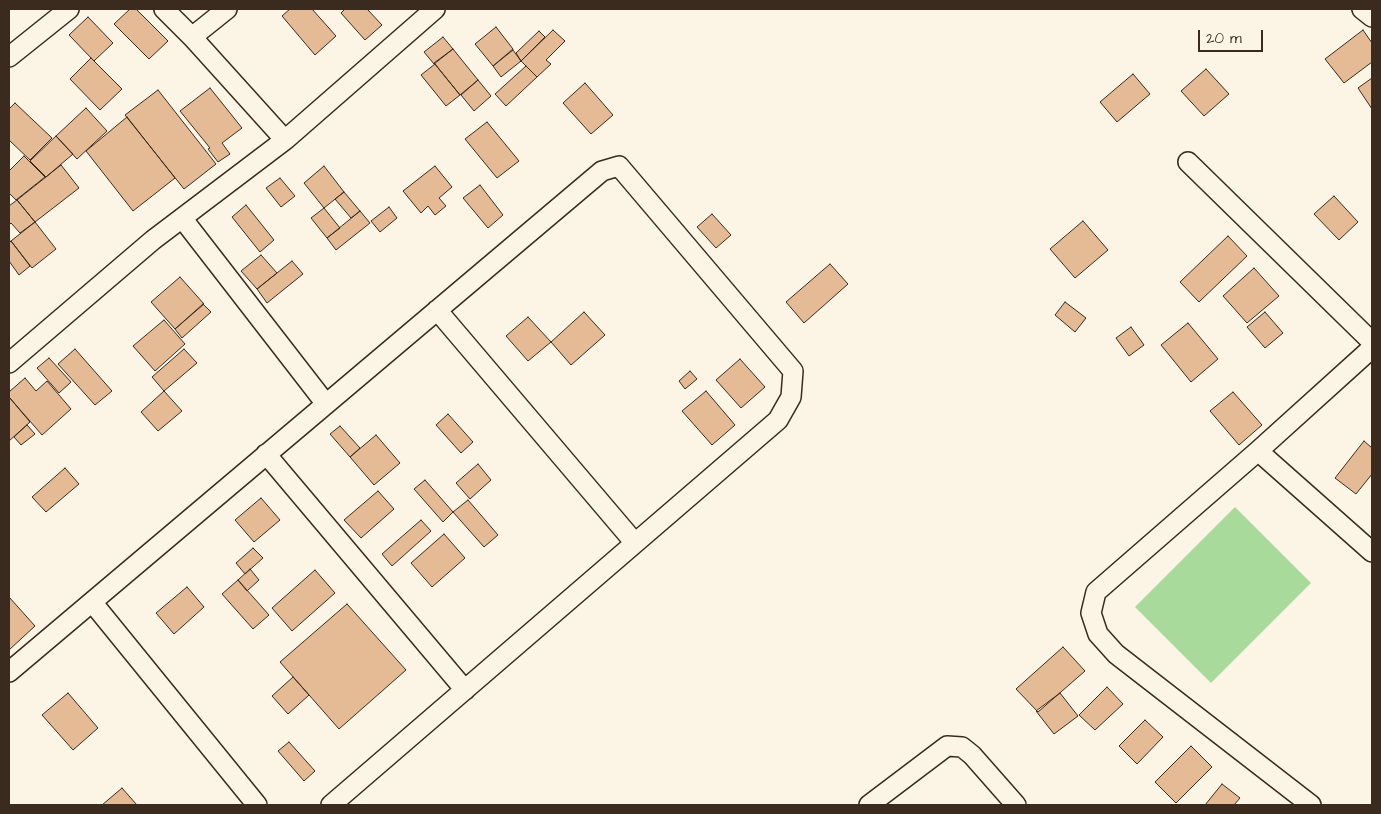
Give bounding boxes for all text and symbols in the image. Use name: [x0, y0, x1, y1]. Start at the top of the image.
scale bar: [1201, 20, 1266, 52]
text: 20 m: [1206, 28, 1242, 49]

